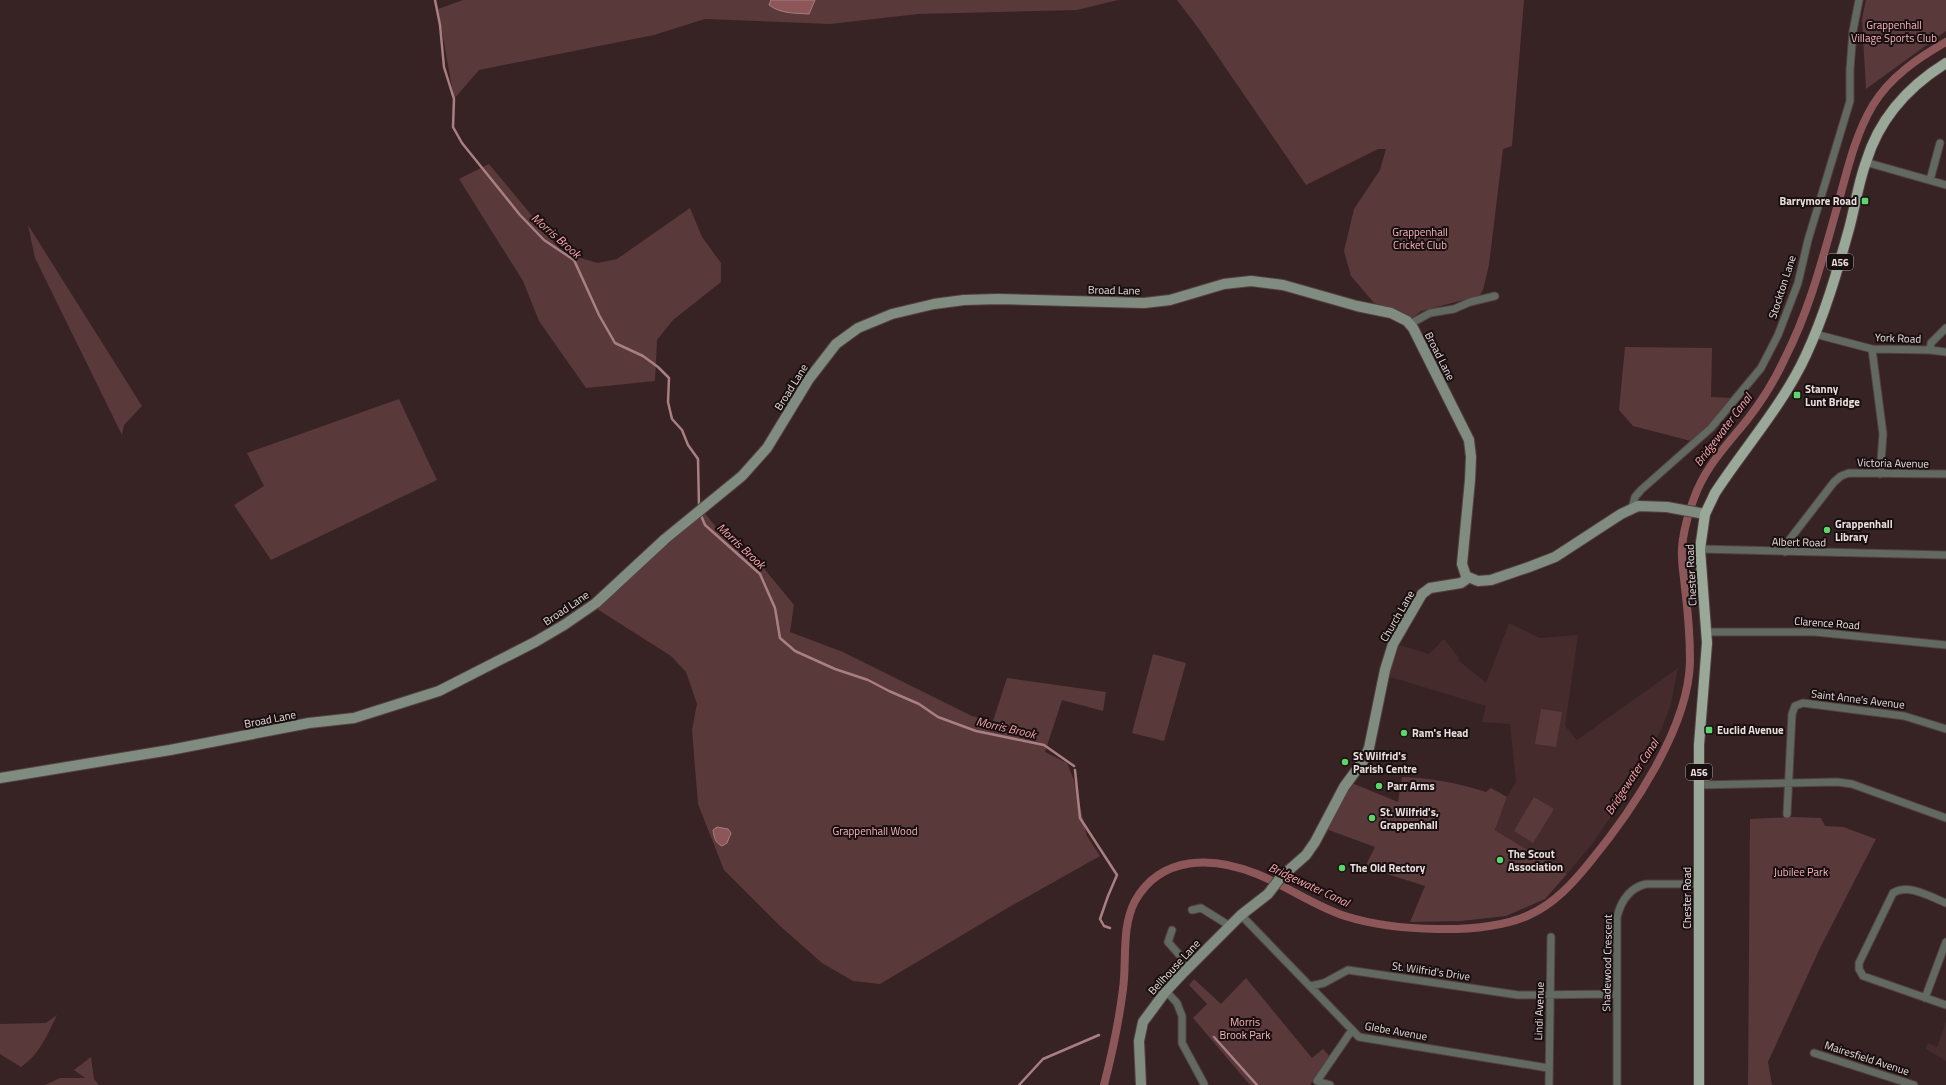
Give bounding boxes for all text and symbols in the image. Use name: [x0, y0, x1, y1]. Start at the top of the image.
park label: Grappenhall Village Sports Club: [1851, 17, 1937, 46]
place label: Barrymore Road: [1780, 193, 1857, 209]
marker: Barrymore Road: [1860, 196, 1870, 206]
water label: Morris Brook: [527, 208, 587, 264]
park label: Grappenhall Cricket Club: [1392, 224, 1448, 253]
street label: Stockton Lane: [1764, 253, 1800, 321]
road number: A56: [1827, 254, 1853, 270]
street label: Broad Lane: [1088, 282, 1141, 298]
street label: Broad Lane: [1421, 329, 1459, 383]
street label: York Road: [1875, 329, 1922, 347]
street label: Broad Lane: [770, 360, 812, 413]
place label: Stanny Lunt Bridge: [1805, 381, 1860, 410]
water label: Bridgewater Canal: [1689, 388, 1757, 470]
marker: Stanny Lunt Bridge: [1792, 390, 1802, 400]
street label: Victoria Avenue: [1857, 454, 1929, 472]
place label: Grappenhall Library: [1835, 516, 1893, 545]
water label: Morris Brook: [713, 518, 771, 574]
marker: Grappenhall Library: [1822, 525, 1832, 535]
street label: Albert Road: [1772, 534, 1826, 550]
street label: Chester Road: [1681, 543, 1701, 606]
street label: Broad Lane: [540, 587, 593, 629]
street label: Church Lane: [1376, 587, 1418, 645]
street label: Clarence Road: [1794, 613, 1861, 633]
street label: Saint Anne's Avenue: [1810, 685, 1906, 713]
street label: Broad Lane: [243, 706, 298, 732]
water label: Morris Brook: [974, 711, 1039, 744]
place label: Euclid Avenue: [1717, 722, 1784, 738]
place label: Ram's Head: [1412, 725, 1468, 741]
marker: Euclid Avenue: [1704, 725, 1714, 735]
marker: Ram's Head: [1399, 728, 1409, 738]
water label: Bridgewater Canal: [1600, 734, 1664, 818]
place label: St Wilfrid's Parish Centre: [1353, 748, 1417, 777]
marker: St Wilfrid's Parish Centre: [1340, 757, 1350, 767]
road number: A56: [1686, 764, 1712, 780]
place label: Parr Arms: [1387, 778, 1435, 794]
marker: Parr Arms: [1374, 781, 1384, 791]
place label: St. Wilfrid's, Grappenhall: [1380, 804, 1439, 833]
marker: St. Wilfrid's, Grappenhall: [1367, 813, 1377, 823]
park label: Grappenhall Wood: [832, 823, 918, 839]
place label: The Scout Association: [1508, 846, 1563, 875]
marker: The Scout Association: [1495, 855, 1505, 865]
water label: Bridgewater Canal: [1266, 858, 1354, 912]
place label: The Old Rectory: [1350, 860, 1426, 876]
marker: The Old Rectory: [1337, 863, 1347, 873]
park label: Jubilee Park: [1774, 864, 1829, 880]
street label: Chester Road: [1679, 867, 1695, 929]
street label: Shadewood Crescent: [1598, 914, 1616, 1012]
street label: Bellhouse Lane: [1144, 936, 1204, 998]
street label: St. Wilfrid's Drive: [1391, 958, 1472, 984]
street label: Lindi Avenue: [1530, 981, 1548, 1041]
park label: Morris Brook Park: [1220, 1014, 1271, 1043]
street label: Glebe Avenue: [1364, 1018, 1429, 1044]
street label: Mairesfield Avenue: [1823, 1037, 1912, 1079]

